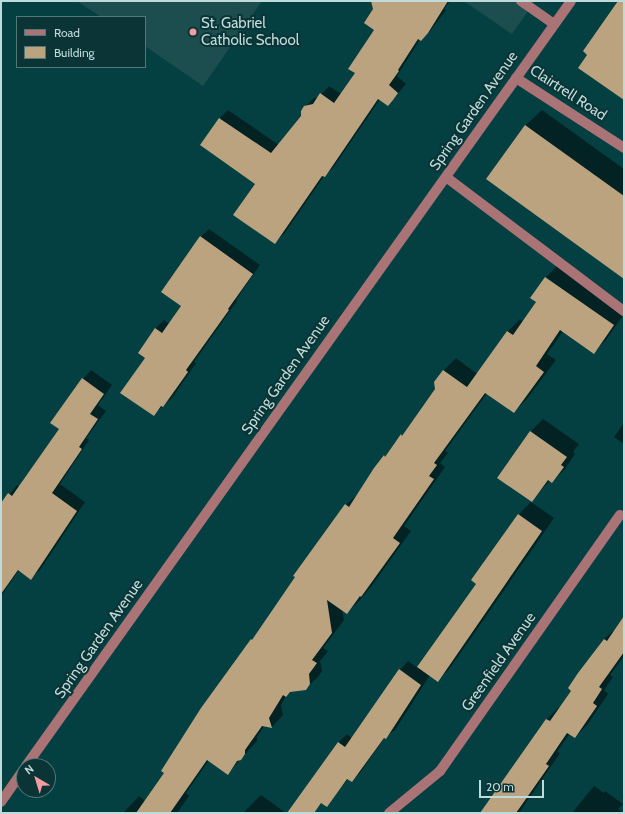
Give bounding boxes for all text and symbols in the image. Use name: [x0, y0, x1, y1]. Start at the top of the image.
place label: St. Gabriel Catholic School: [201, 14, 299, 49]
legend: [16, 16, 146, 68]
text: Road: [54, 25, 80, 40]
marker: St. Gabriel Catholic School: [188, 27, 198, 37]
text: Building: [54, 45, 95, 60]
street label: Spring Garden Avenue: [426, 48, 522, 174]
street label: Clairtrell Road: [526, 61, 610, 125]
street label: Spring Garden Avenue: [238, 312, 334, 438]
street label: Spring Garden Avenue: [51, 576, 147, 702]
street label: Greenfield Avenue: [458, 609, 540, 715]
north arrow: [16, 758, 56, 798]
text: N: [22, 761, 37, 777]
scale bar: [481, 772, 546, 798]
text: 20 m: [486, 779, 514, 794]

